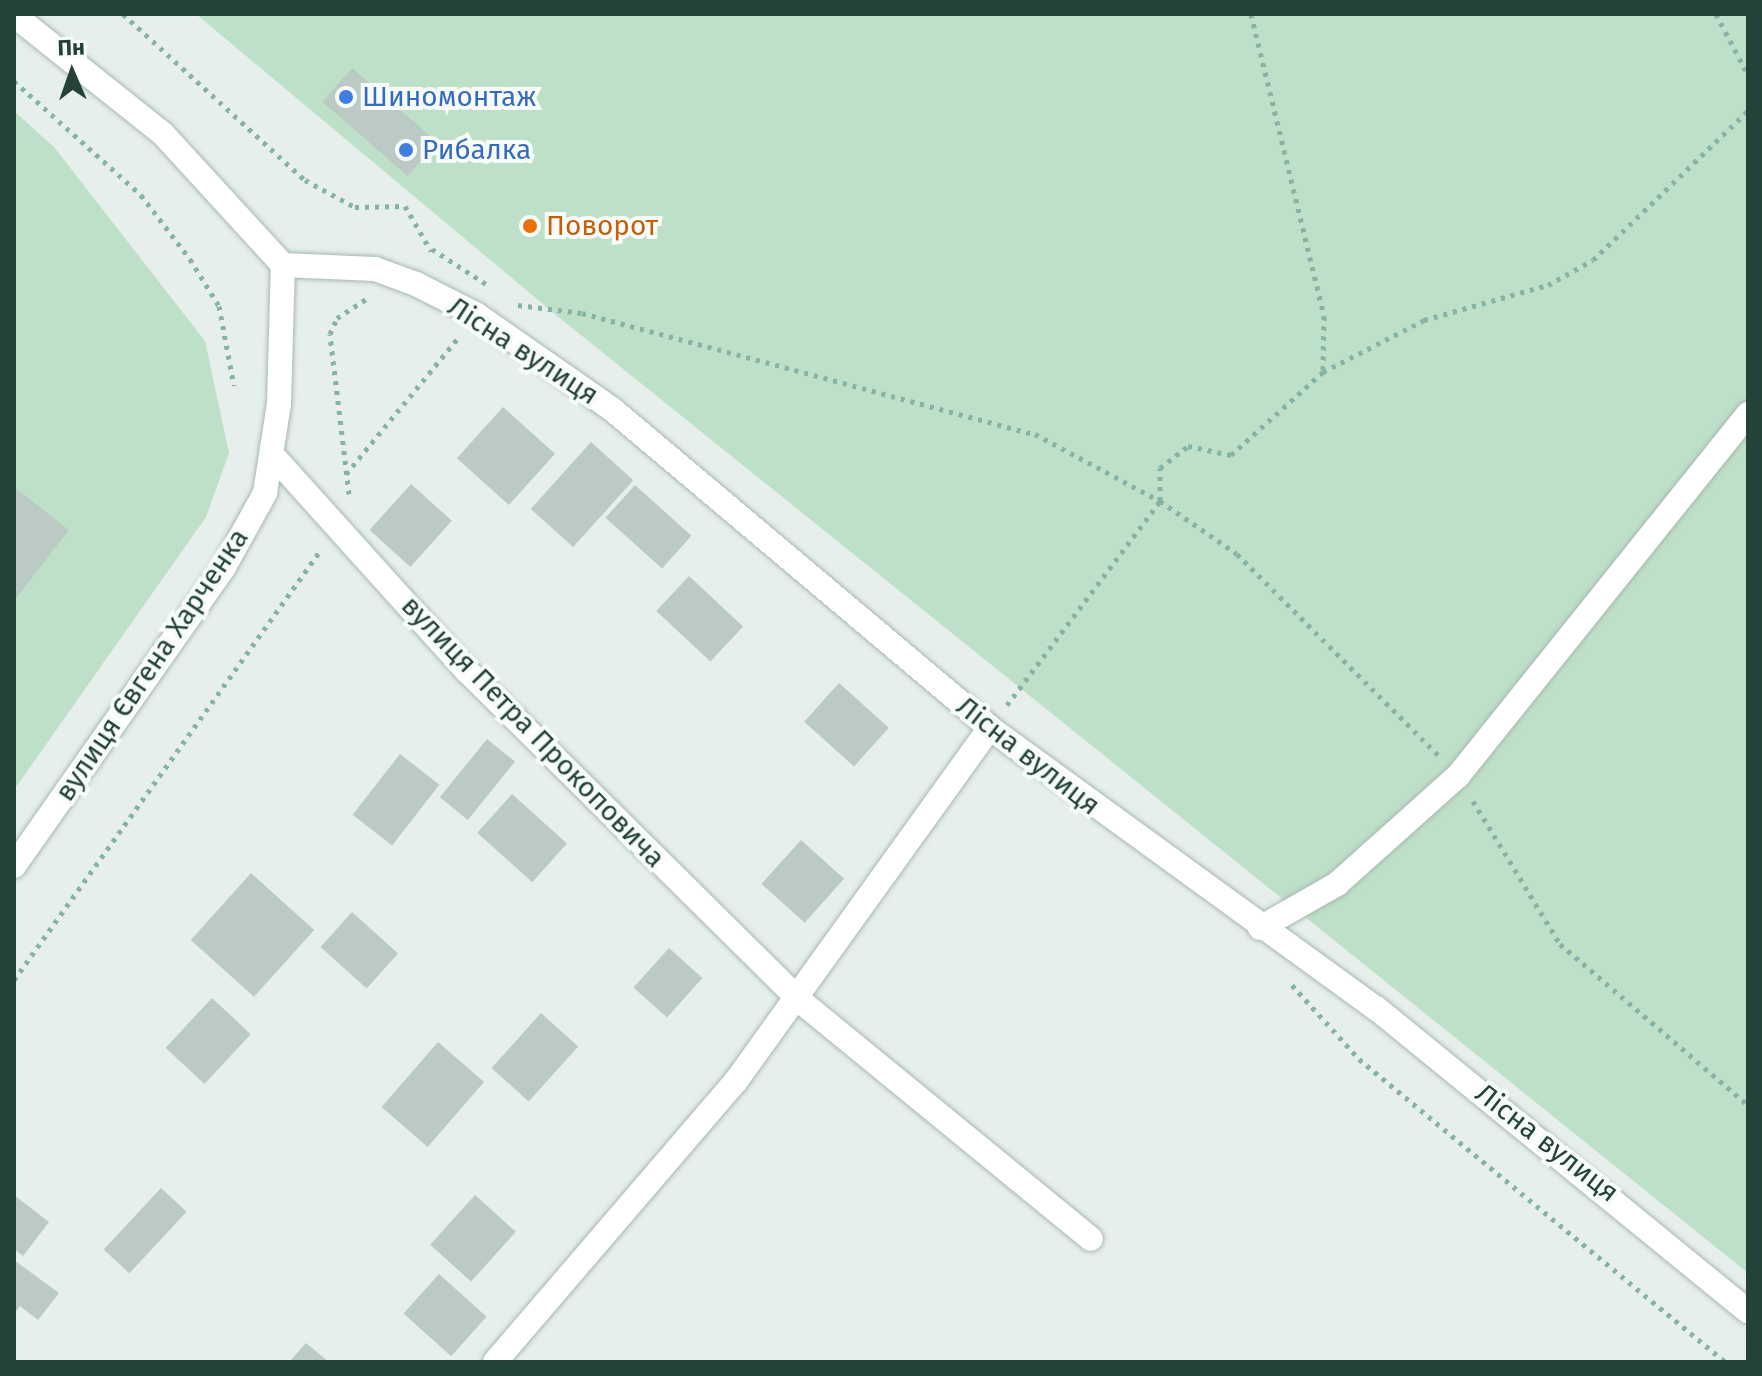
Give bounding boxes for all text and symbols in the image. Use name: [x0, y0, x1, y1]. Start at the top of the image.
north arrow: [32, 32, 112, 112]
text: Пн: [57, 34, 85, 61]
place label: Шиномонтаж: [362, 80, 536, 114]
marker: Шиномонтаж: [337, 88, 355, 106]
place label: Рибалка: [422, 133, 531, 167]
marker: Рибалка: [397, 141, 415, 159]
place label: Поворот: [546, 209, 658, 243]
marker: Поворот: [521, 217, 539, 235]
street label: Лісна вулиця: [441, 290, 605, 412]
street label: вулиця Євгена Харченка: [48, 522, 256, 808]
street label: вулиця Петра Прокоповича: [394, 589, 672, 875]
street label: Лісна вулиця: [950, 690, 1106, 822]
street label: Лісна вулиця: [1469, 1077, 1625, 1209]

